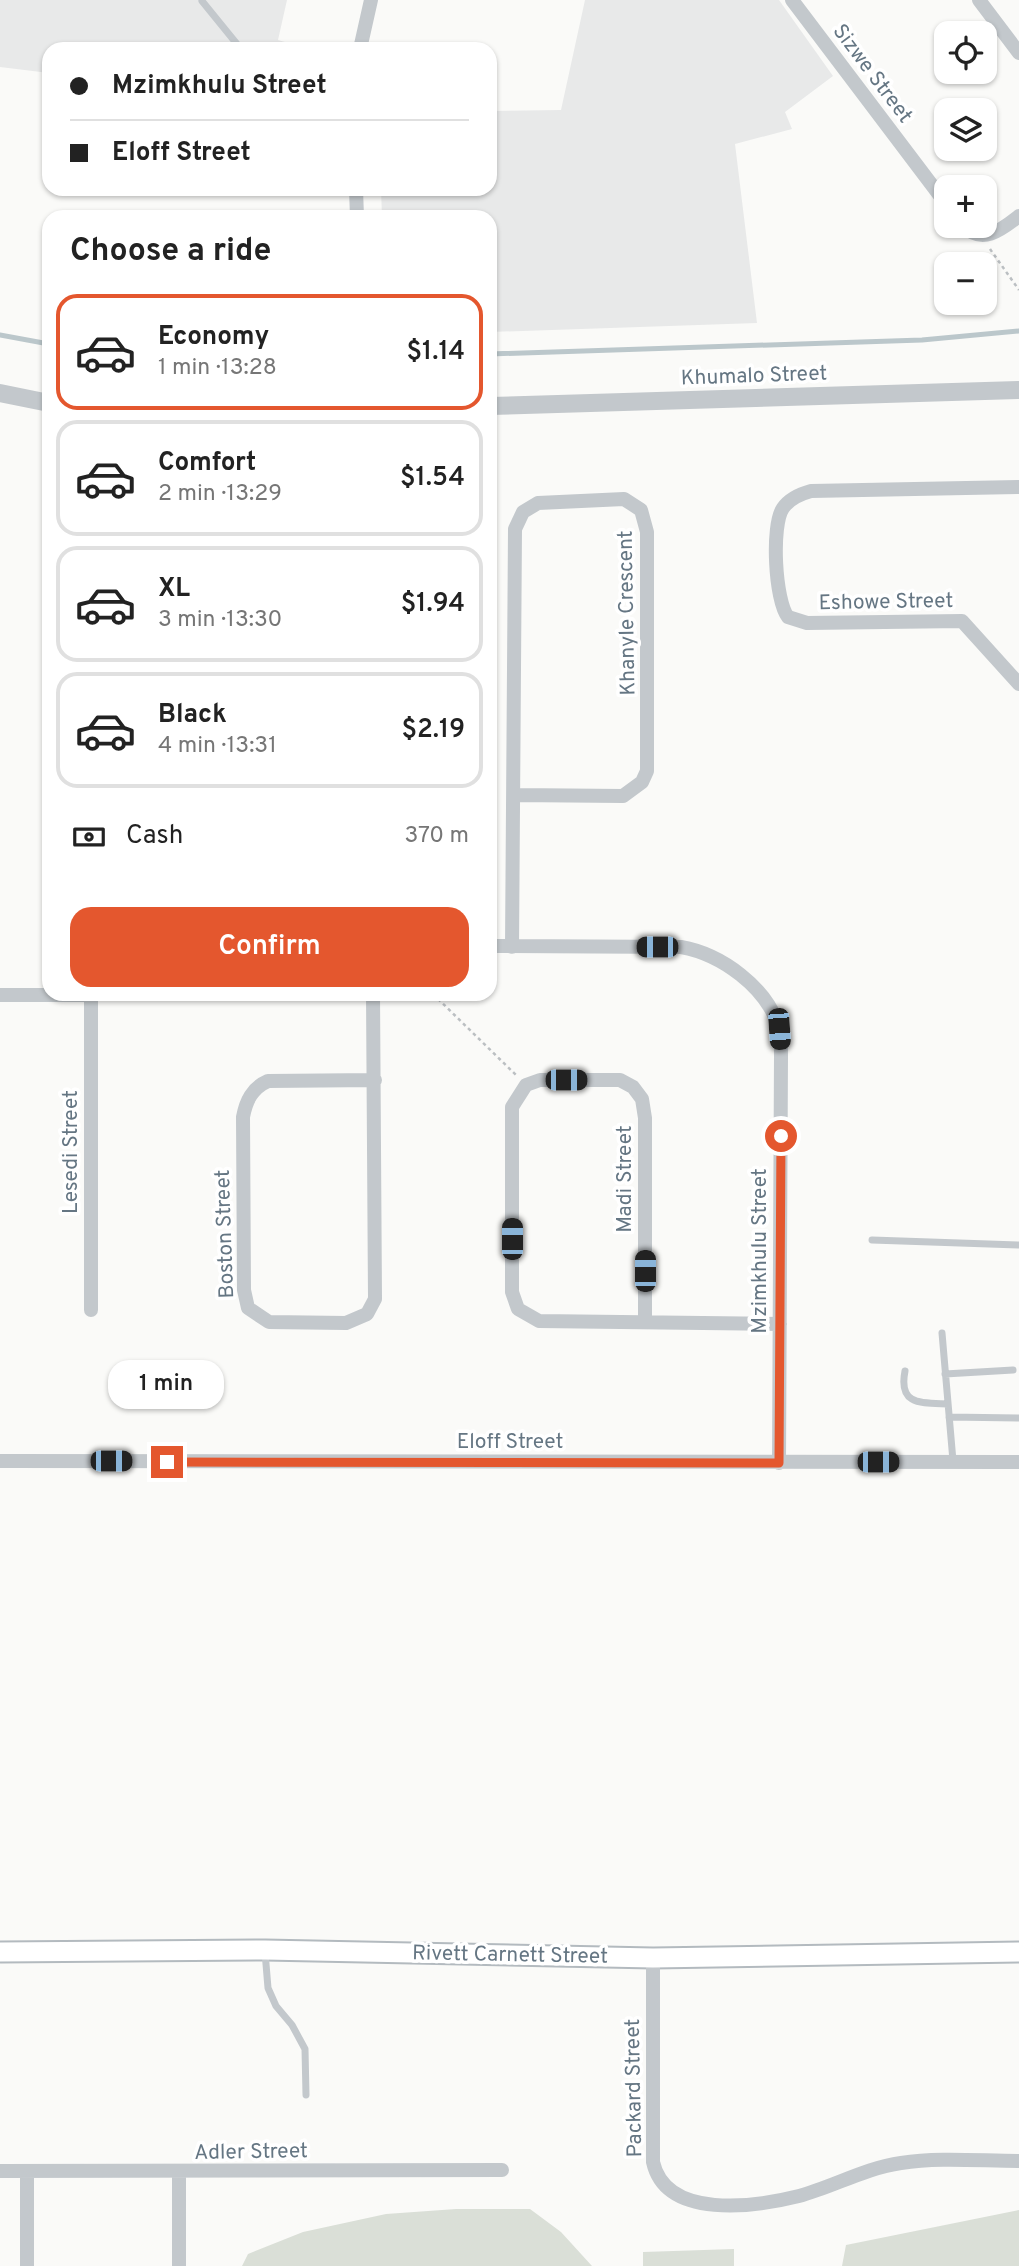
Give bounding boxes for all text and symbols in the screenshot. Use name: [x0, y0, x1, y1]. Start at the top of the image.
street label: Sizwe Street: [826, 19, 918, 129]
map controls: [934, 21, 997, 315]
button: locate: [934, 21, 997, 84]
text: Mzimkhulu Street: [112, 70, 327, 103]
button: layers: [934, 98, 997, 161]
text: Eloff Street: [112, 137, 251, 170]
button: +: [934, 175, 997, 238]
text: Choose a ride: [70, 232, 271, 272]
button: −: [934, 252, 997, 315]
icon: car: [74, 321, 137, 384]
text: Economy: [158, 321, 269, 354]
text: $1.14: [407, 336, 465, 369]
text: 1 min · 13:28: [158, 354, 277, 383]
street label: Khumalo Street: [680, 360, 828, 393]
icon: car: [74, 447, 137, 510]
text: Comfort: [158, 447, 256, 480]
text: $1.54: [400, 462, 465, 495]
text: 2 min · 13:29: [158, 480, 282, 509]
street label: Khanyle Crescent: [613, 530, 642, 696]
icon: car: [74, 573, 137, 636]
text: XL: [158, 573, 190, 606]
text: $1.94: [401, 588, 465, 621]
street label: Eshowe Street: [819, 588, 954, 617]
text: 3 min · 13:30: [158, 606, 282, 635]
icon: car: [74, 699, 137, 762]
text: Black: [158, 699, 227, 732]
text: $2.19: [401, 714, 465, 747]
text: 4 min · 13:31: [158, 732, 277, 761]
icon: cash: [70, 818, 108, 856]
text: Cash: [126, 820, 183, 853]
text: 370 m: [404, 822, 469, 851]
button: Confirm: [70, 907, 469, 987]
car: [637, 937, 679, 958]
car: [768, 1007, 791, 1051]
car: [546, 1070, 588, 1091]
street label: Lesedi Street: [58, 1090, 85, 1214]
route start: [765, 1120, 797, 1152]
street label: Madi Street: [612, 1125, 639, 1233]
street label: Mzimkhulu Street: [747, 1168, 774, 1334]
street label: Boston Street: [210, 1169, 241, 1299]
car: [502, 1218, 523, 1260]
car: [635, 1250, 656, 1292]
callout: 1 min: [109, 1360, 225, 1410]
text: 1 min: [139, 1370, 193, 1399]
street label: Eloff Street: [457, 1429, 563, 1456]
route end: [151, 1446, 183, 1478]
car: [91, 1451, 133, 1472]
car: [858, 1452, 900, 1473]
street label: Rivett Carnett Street: [412, 1940, 608, 1971]
street label: Packard Street: [620, 2018, 649, 2158]
street label: Adler Street: [194, 2138, 308, 2167]

